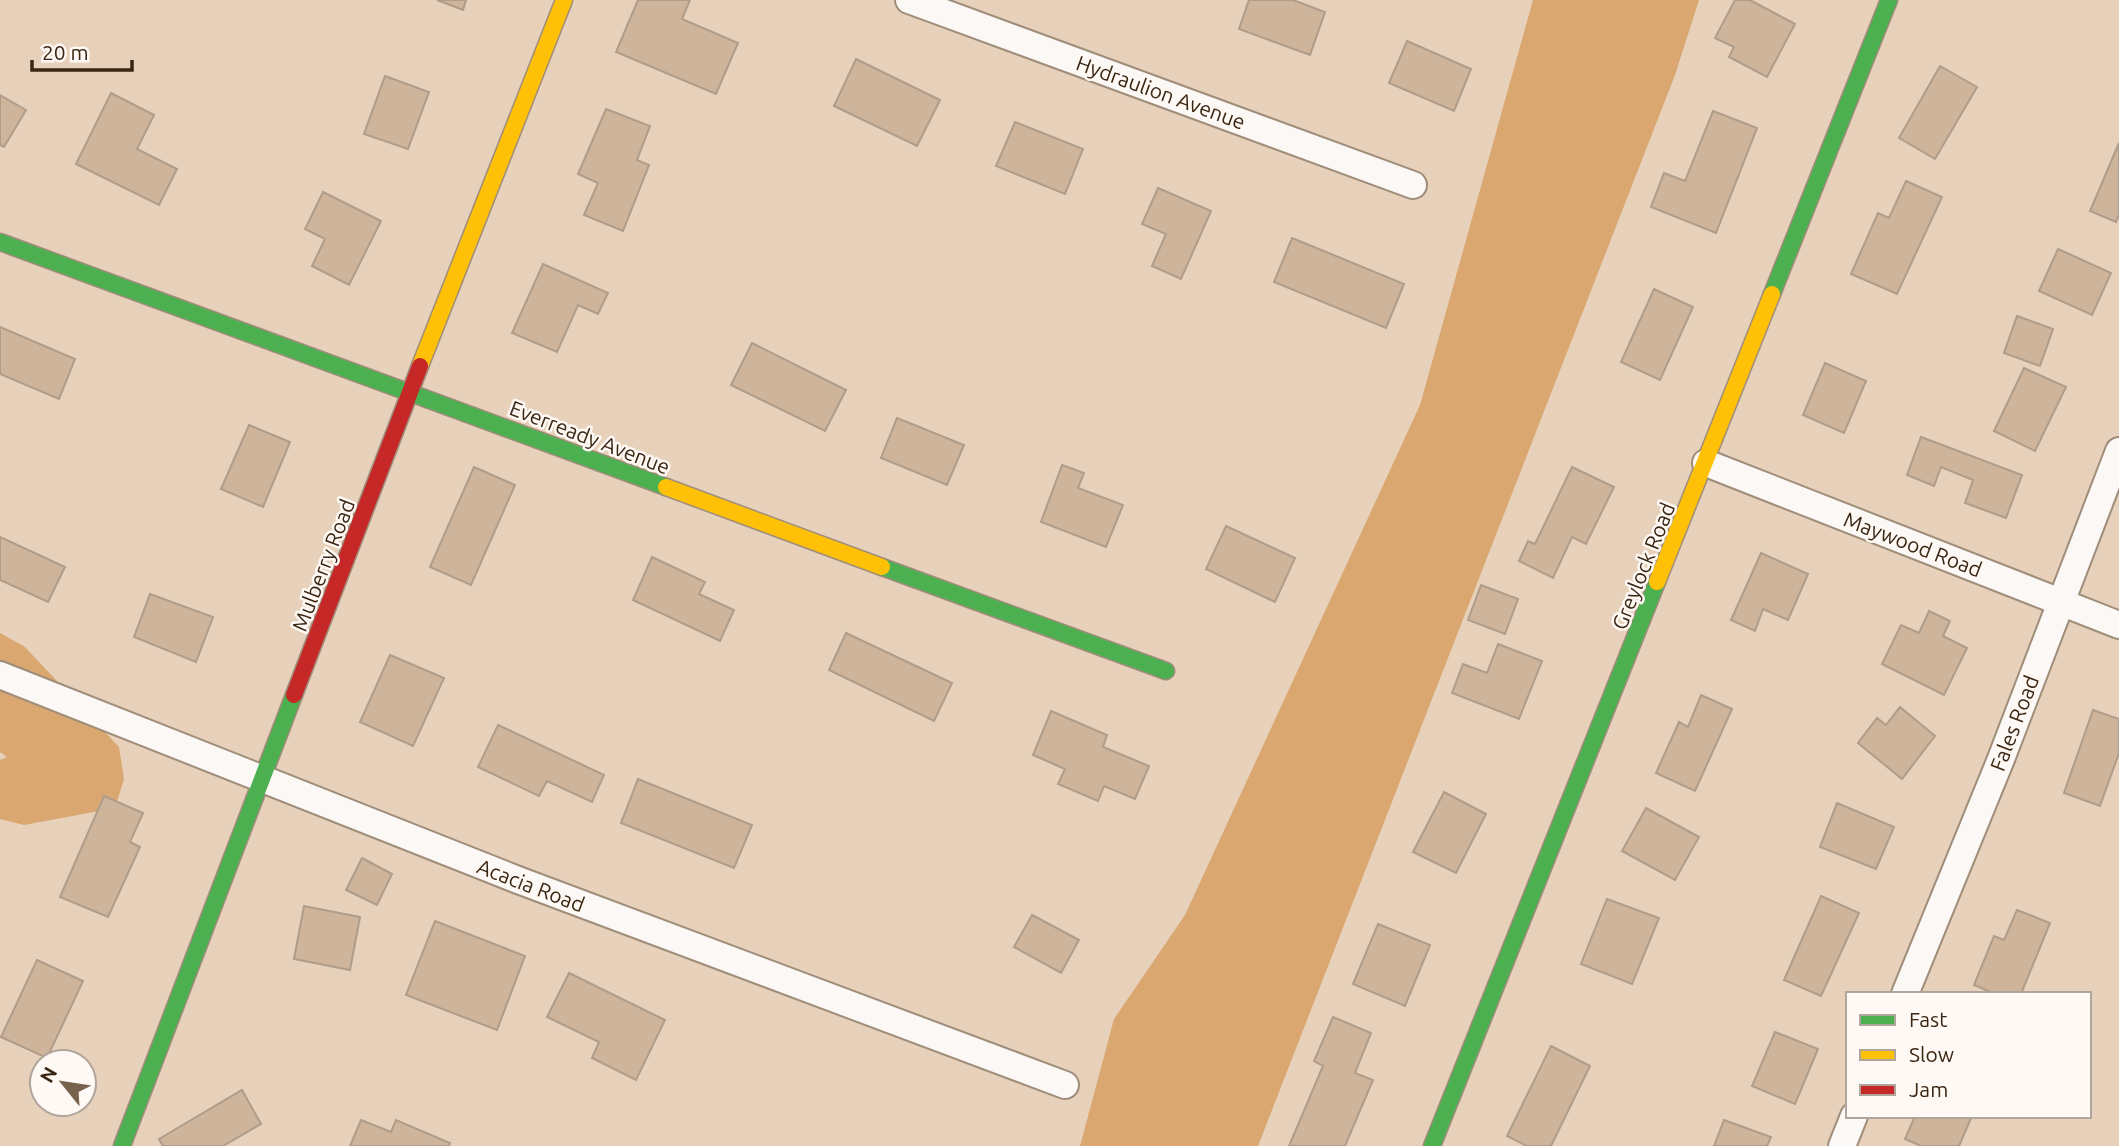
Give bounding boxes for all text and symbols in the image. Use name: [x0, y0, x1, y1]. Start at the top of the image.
scale bar: [32, 28, 131, 72]
text: 20 m: [42, 40, 89, 64]
street label: Hydraulion Avenue: [1073, 50, 1249, 134]
street label: Everready Avenue: [507, 395, 673, 479]
street label: Mulberry Road: [287, 496, 359, 634]
street label: Greylock Road: [1607, 499, 1679, 633]
street label: Maywood Road: [1841, 507, 1985, 581]
street label: Fales Road: [1985, 672, 2043, 774]
street label: Acacia Road: [474, 854, 588, 916]
legend: [1846, 992, 2091, 1118]
text: Fast: [1909, 1007, 1947, 1031]
text: Slow: [1909, 1042, 1954, 1066]
north arrow: [28, 1048, 98, 1118]
text: N: [35, 1063, 61, 1086]
text: Jam: [1909, 1077, 1948, 1101]

